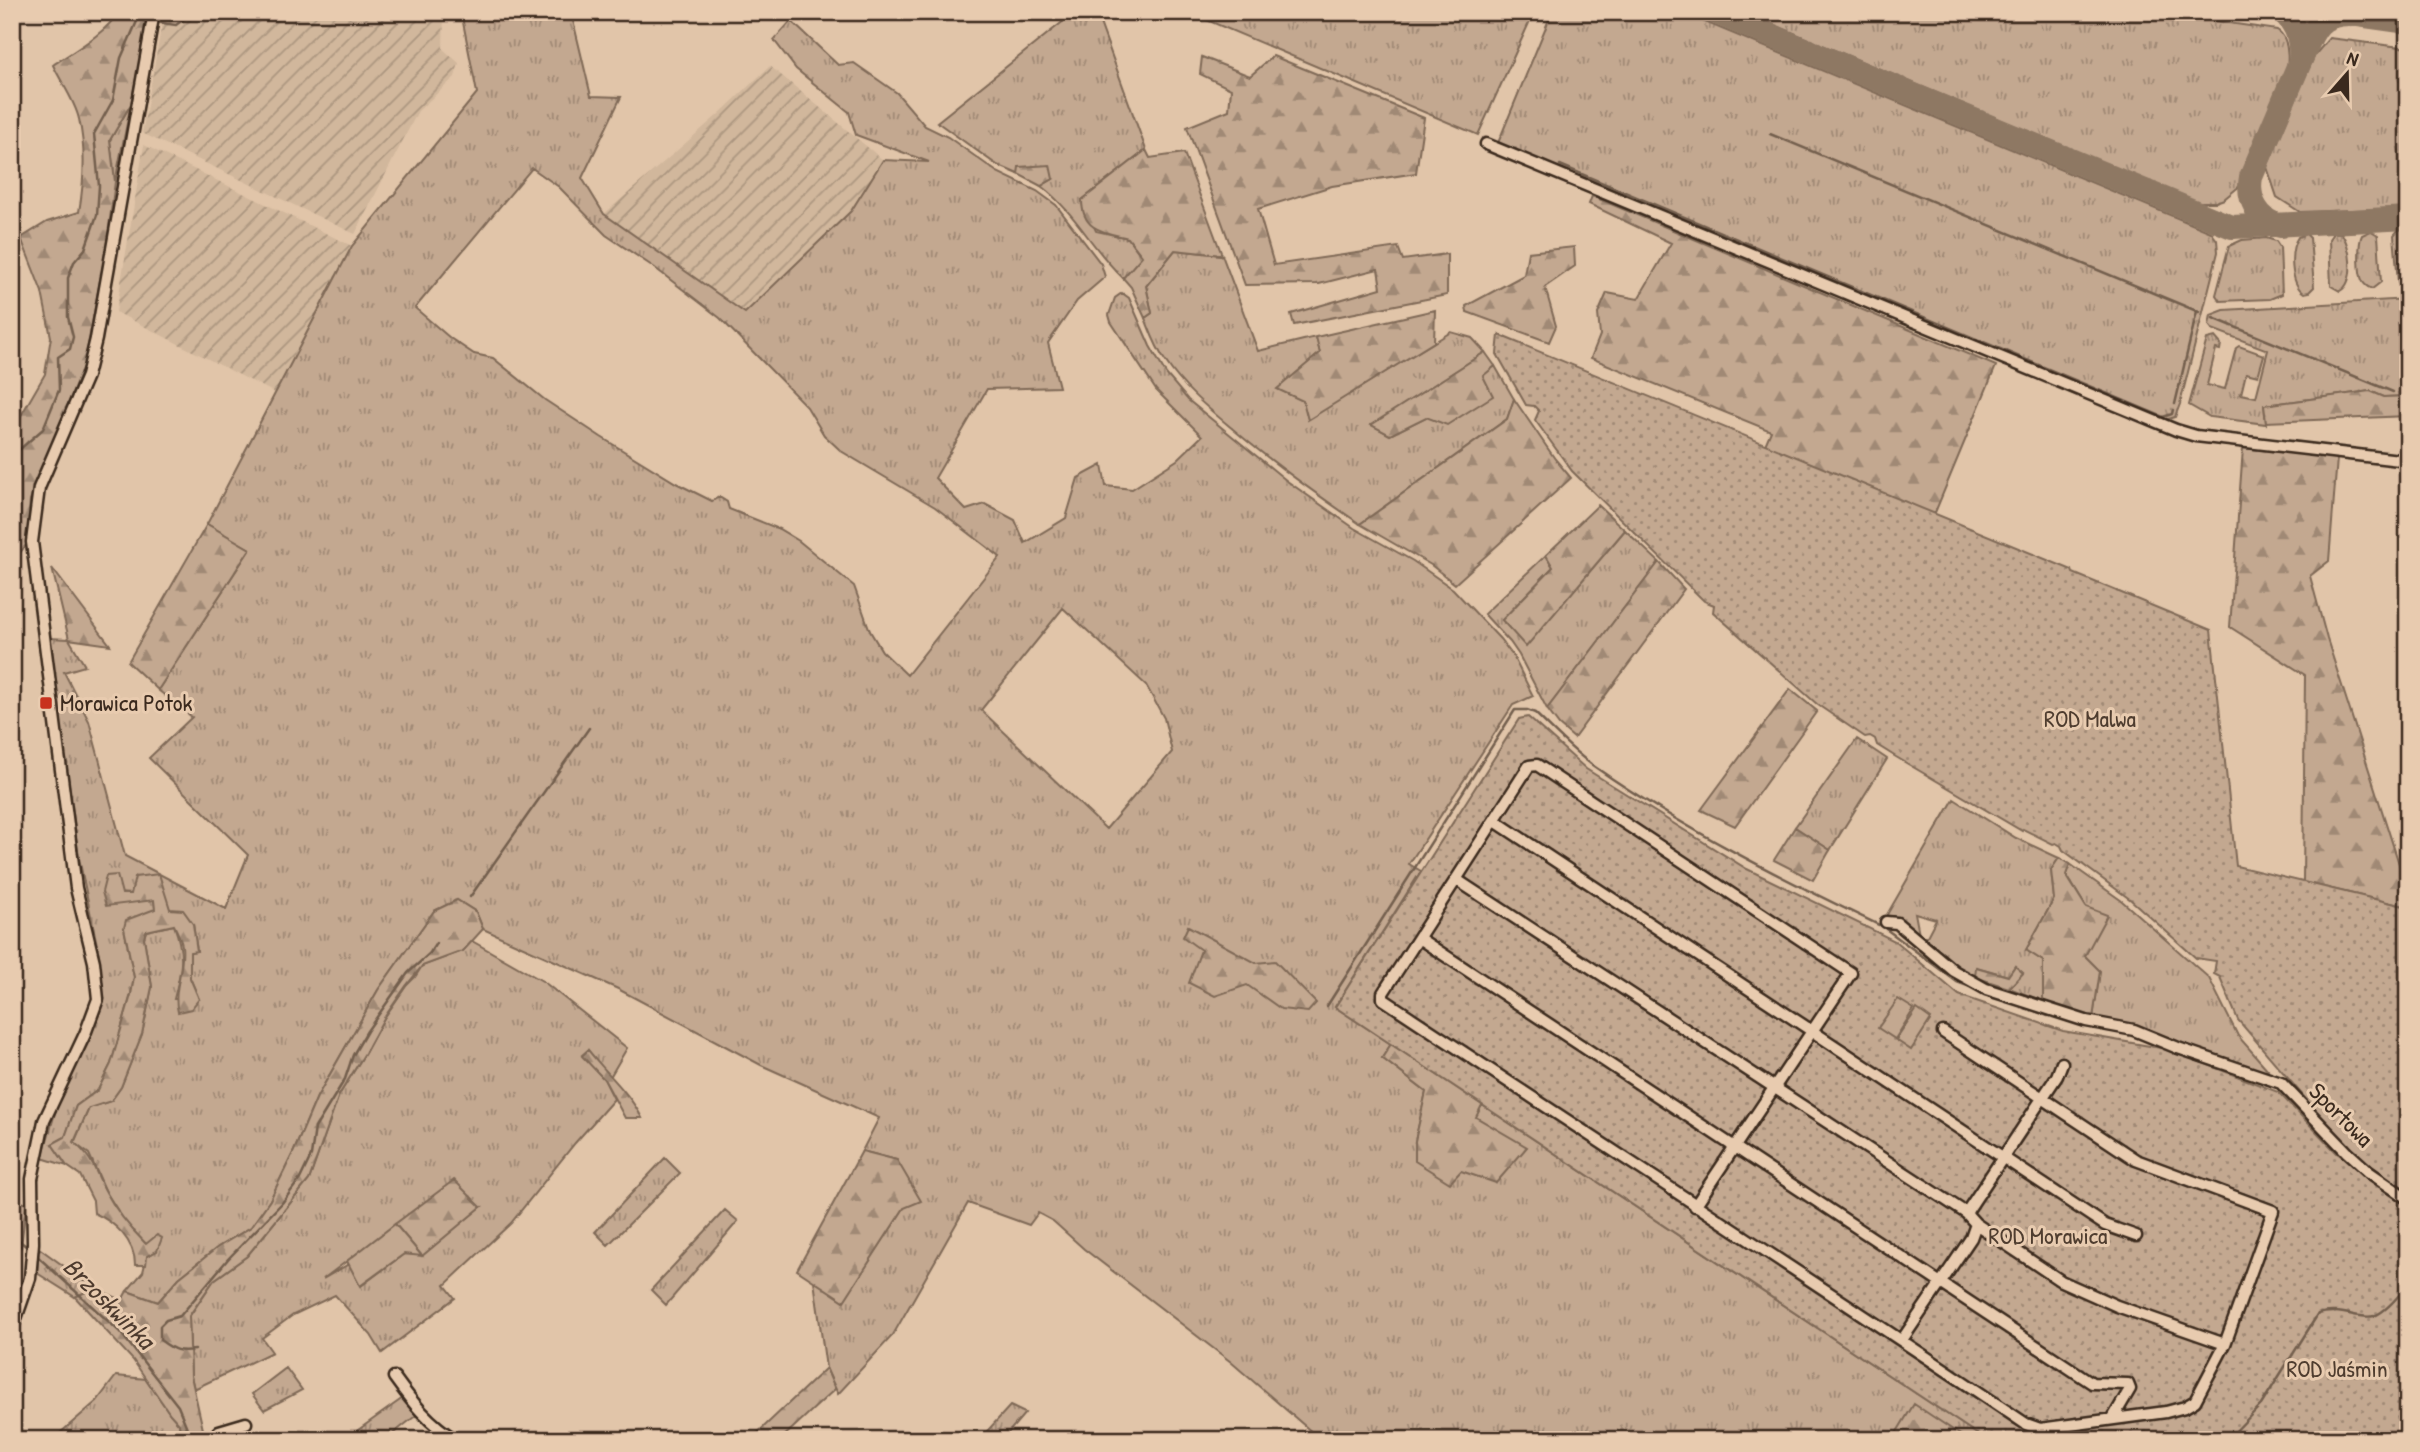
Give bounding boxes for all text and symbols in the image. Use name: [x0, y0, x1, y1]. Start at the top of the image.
north arrow: [2312, 38, 2382, 108]
text: N: [2344, 44, 2362, 72]
place label: Morawica Potok: [60, 686, 192, 718]
marker: Morawica Potok: [38, 695, 54, 711]
park label: ROD Malwa: [2044, 702, 2136, 734]
street label: Sportowa: [2303, 1075, 2381, 1153]
park label: ROD Morawica: [1989, 1219, 2107, 1251]
water label: Brzoskwinka: [56, 1249, 165, 1358]
park label: ROD Jaśmin: [2286, 1352, 2388, 1384]

